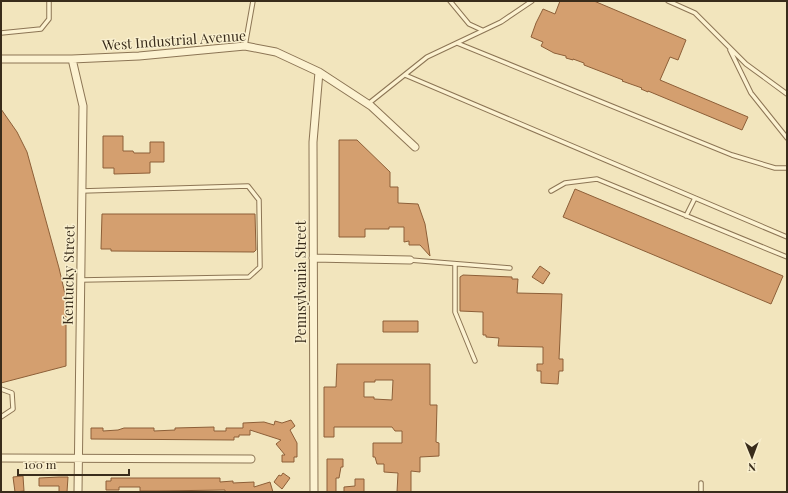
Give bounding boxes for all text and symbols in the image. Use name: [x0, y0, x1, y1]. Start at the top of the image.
street label: West Industrial Avenue: [100, 25, 247, 55]
street label: Pennsylvania Street: [291, 220, 310, 343]
street label: Kentucky Street: [58, 224, 78, 325]
north arrow: [732, 437, 772, 477]
scale bar: [18, 451, 129, 477]
text: 100 m: [24, 456, 57, 472]
text: N: [748, 460, 756, 475]

